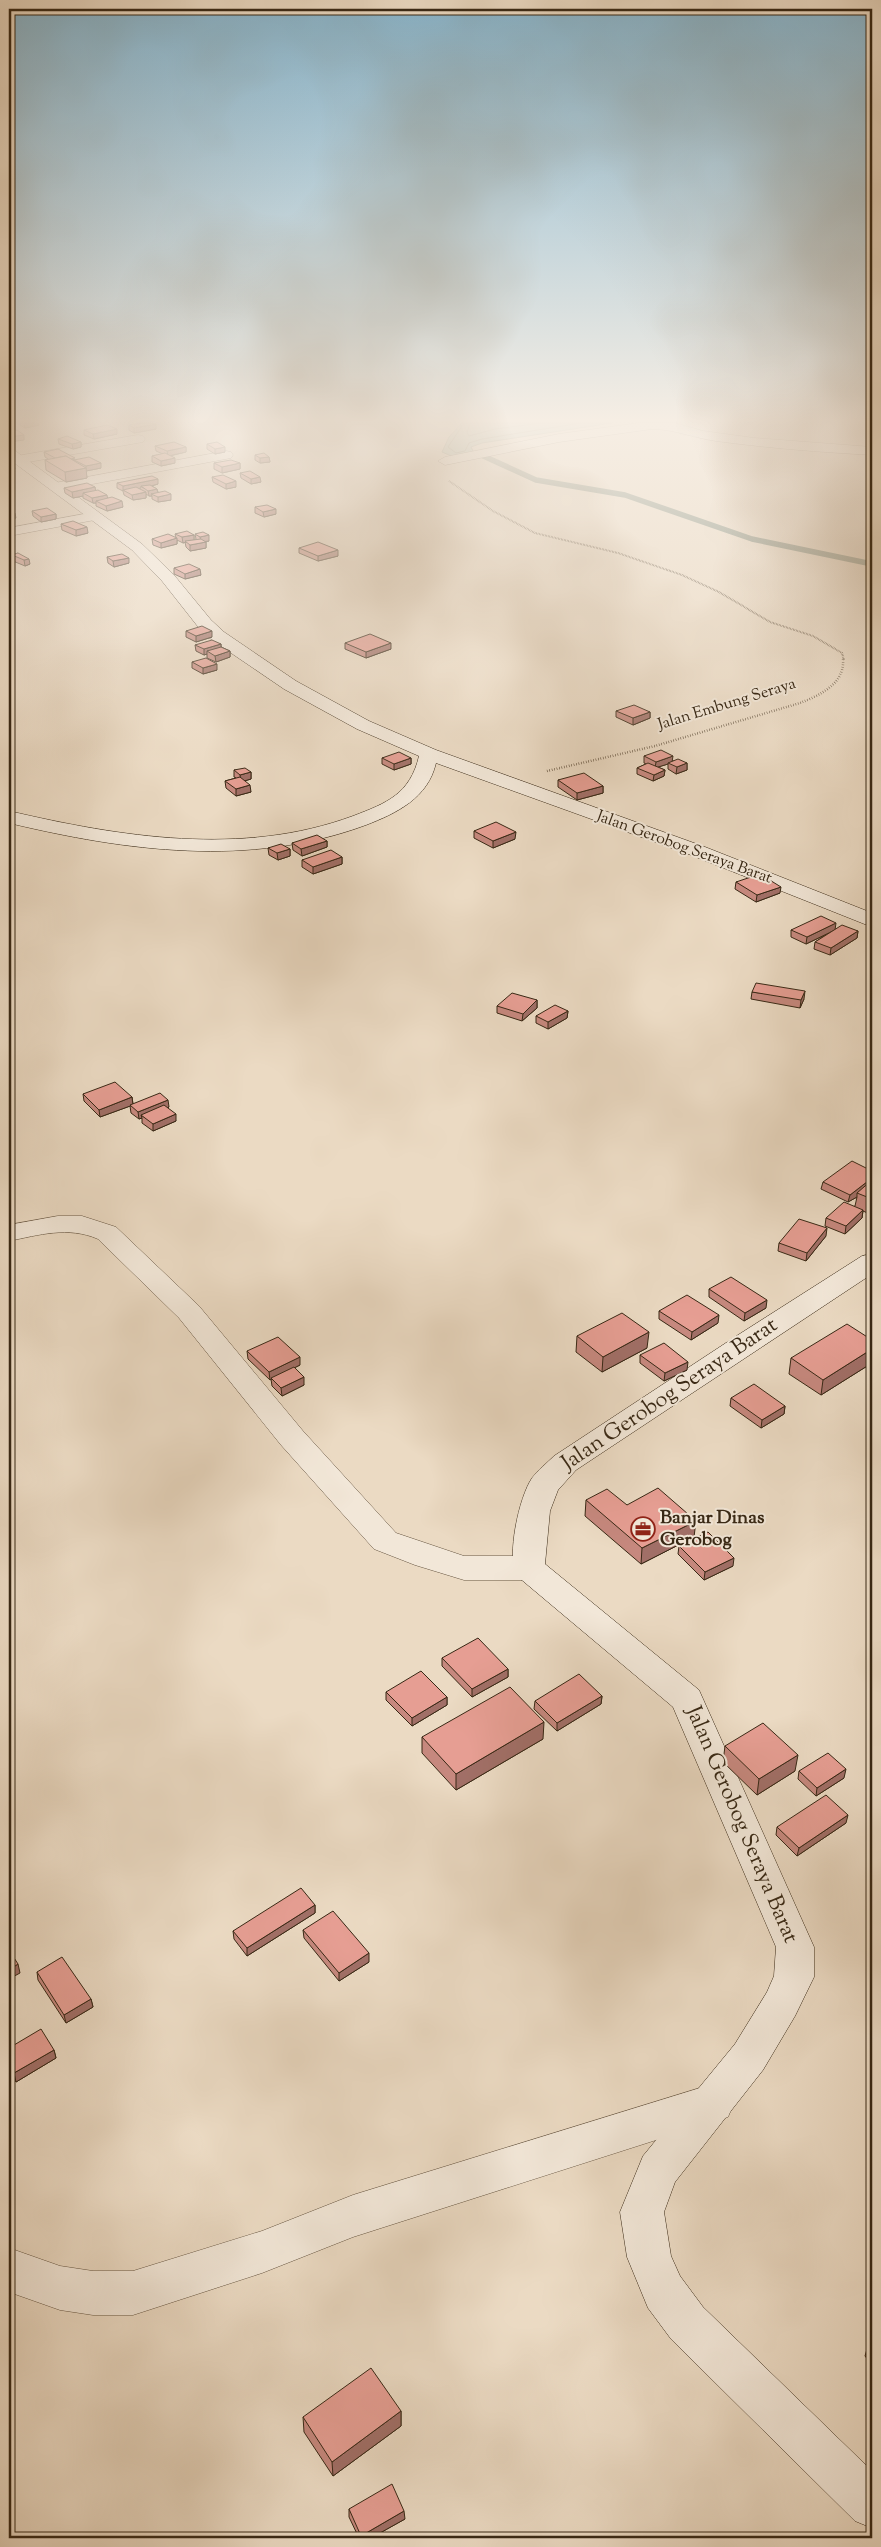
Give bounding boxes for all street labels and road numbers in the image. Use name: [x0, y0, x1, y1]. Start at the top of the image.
street label: Jalan Embung Seraya: [654, 673, 800, 737]
street label: Jalan Gerobog Seraya Barat: [592, 805, 776, 891]
street label: Jalan Gerobog Seraya Barat: [555, 1310, 785, 1480]
street label: Jalan Gerobog Seraya Barat: [676, 1700, 806, 1949]

